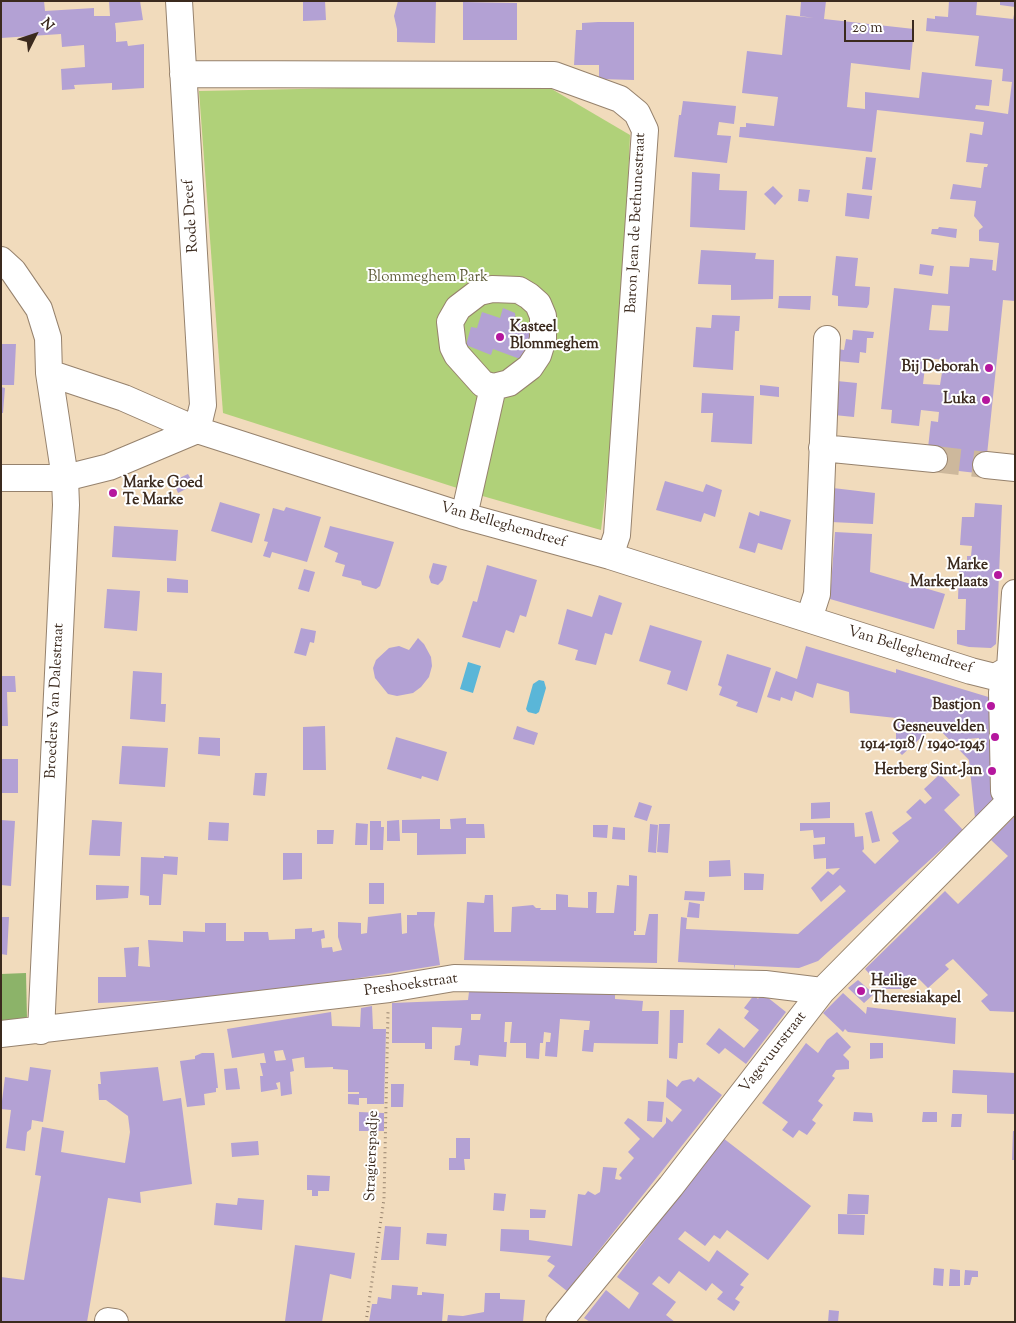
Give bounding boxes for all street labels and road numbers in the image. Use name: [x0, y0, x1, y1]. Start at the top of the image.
street label: Baron Jean de Bethunestraat: [623, 132, 651, 314]
street label: Rode Dreef: [180, 179, 204, 253]
street label: Van Belleghemdreef: [438, 499, 568, 553]
street label: Broeders Van Dalestraat: [43, 623, 69, 779]
street label: Van Belleghemdreef: [845, 623, 975, 679]
street label: Preshoekstraat: [363, 971, 459, 1001]
street label: Vagevuurstraat: [737, 1009, 811, 1097]
street label: Stragierspadje: [362, 1110, 384, 1202]

